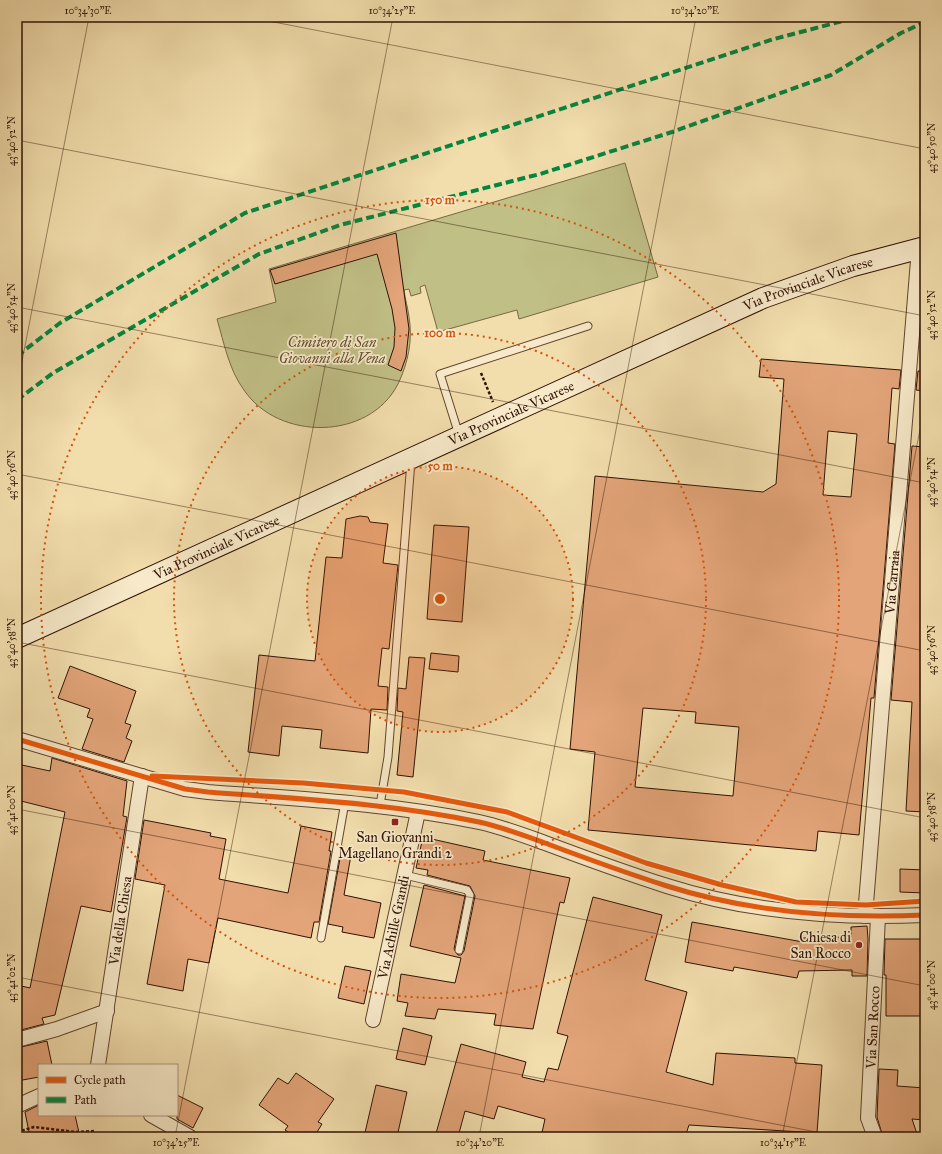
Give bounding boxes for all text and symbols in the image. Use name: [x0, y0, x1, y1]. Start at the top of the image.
text: 10°34'30"E: [64, 5, 112, 17]
text: 10°34'25"E: [369, 5, 415, 17]
text: 10°34'20"E: [671, 5, 719, 17]
text: 43°40'52"N: [6, 116, 18, 166]
text: 43°40'50"N: [926, 122, 938, 173]
text: 150 m: [425, 193, 456, 207]
street label: Via Provinciale Vicarese: [739, 253, 875, 315]
text: 43°40'54"N: [6, 282, 18, 333]
text: 43°40'52"N: [926, 290, 938, 340]
text: 100 m: [424, 326, 457, 340]
park label: Cimitero di San Giovanni alla Vena: [279, 334, 386, 367]
street label: Via Provinciale Vicarese: [445, 377, 577, 449]
text: 43°40'56"N: [6, 449, 18, 500]
text: 43°40'54"N: [926, 456, 938, 507]
text: 50 m: [427, 459, 454, 473]
street label: Via Provinciale Vicarese: [150, 511, 282, 584]
street label: Via Carraia: [881, 549, 903, 616]
centre of rings: [433, 592, 447, 606]
text: 43°40'58"N: [6, 617, 18, 668]
text: 43°40'56"N: [926, 624, 938, 675]
text: 43°41'00"N: [6, 784, 18, 835]
text: 43°40'58"N: [926, 791, 938, 842]
marker: San Giovanni Magellano Grandi 2: [390, 817, 400, 827]
place label: San Giovanni Magellano Grandi 2: [338, 829, 452, 862]
street label: Via Achille Grandi: [373, 874, 413, 982]
street label: Via della Chiesa: [105, 875, 135, 967]
place label: Chiesa di San Rocco: [791, 929, 851, 962]
marker: Chiesa di San Rocco: [854, 940, 864, 950]
text: 43°41'02"N: [6, 953, 18, 1003]
text: 43°41'00"N: [926, 959, 938, 1010]
street label: Via San Rocco: [862, 985, 883, 1070]
legend: [38, 1064, 178, 1116]
text: Cycle path: [74, 1073, 126, 1087]
text: Path: [74, 1093, 97, 1107]
text: 10°34'25"E: [153, 1137, 199, 1149]
text: 10°34'20"E: [456, 1137, 504, 1149]
text: 10°34'15"E: [760, 1137, 806, 1149]

